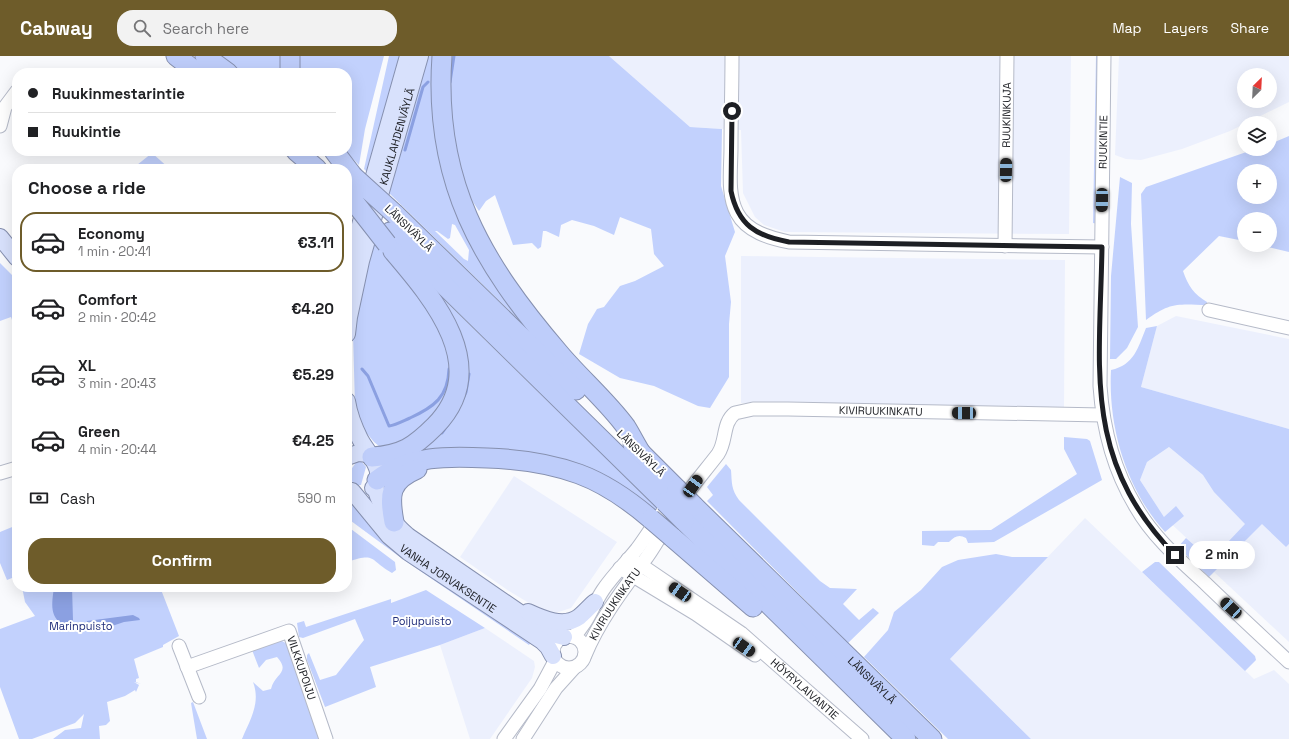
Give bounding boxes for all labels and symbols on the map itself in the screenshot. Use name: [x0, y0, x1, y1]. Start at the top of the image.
north arrow: [1237, 68, 1277, 108]
street label: RUUKINKUJA: [999, 82, 1014, 148]
street label: KAUKLAHDENVÄYLÄ: [376, 86, 417, 187]
route start: [723, 102, 741, 120]
street label: RUUKINTIE: [1096, 115, 1110, 169]
car: [1000, 158, 1012, 182]
car: [1096, 188, 1108, 212]
street label: LÄNSIVÄYLÄ: [382, 202, 436, 254]
street label: KIVIRUUKINKATU: [839, 403, 923, 419]
car: [952, 407, 976, 419]
street label: LÄNSIVÄYLÄ: [614, 427, 668, 479]
car: [681, 473, 705, 499]
street label: VANHA JORVAKSENTIE: [397, 541, 499, 616]
callout: 2 min: [1189, 541, 1255, 569]
route end: [1166, 546, 1184, 564]
street label: KIVIRUUKINKATU: [586, 565, 643, 643]
car: [667, 580, 693, 604]
car: [1218, 595, 1244, 621]
park label: Poijupuisto: [392, 614, 452, 628]
park label: Marinpuisto: [49, 619, 113, 633]
street label: VILKKUPOIJU: [284, 634, 319, 702]
car: [731, 635, 757, 659]
street label: LÄNSIVÄYLÄ: [845, 654, 899, 707]
street label: HÖYRYLAIVANTIE: [768, 655, 842, 722]

